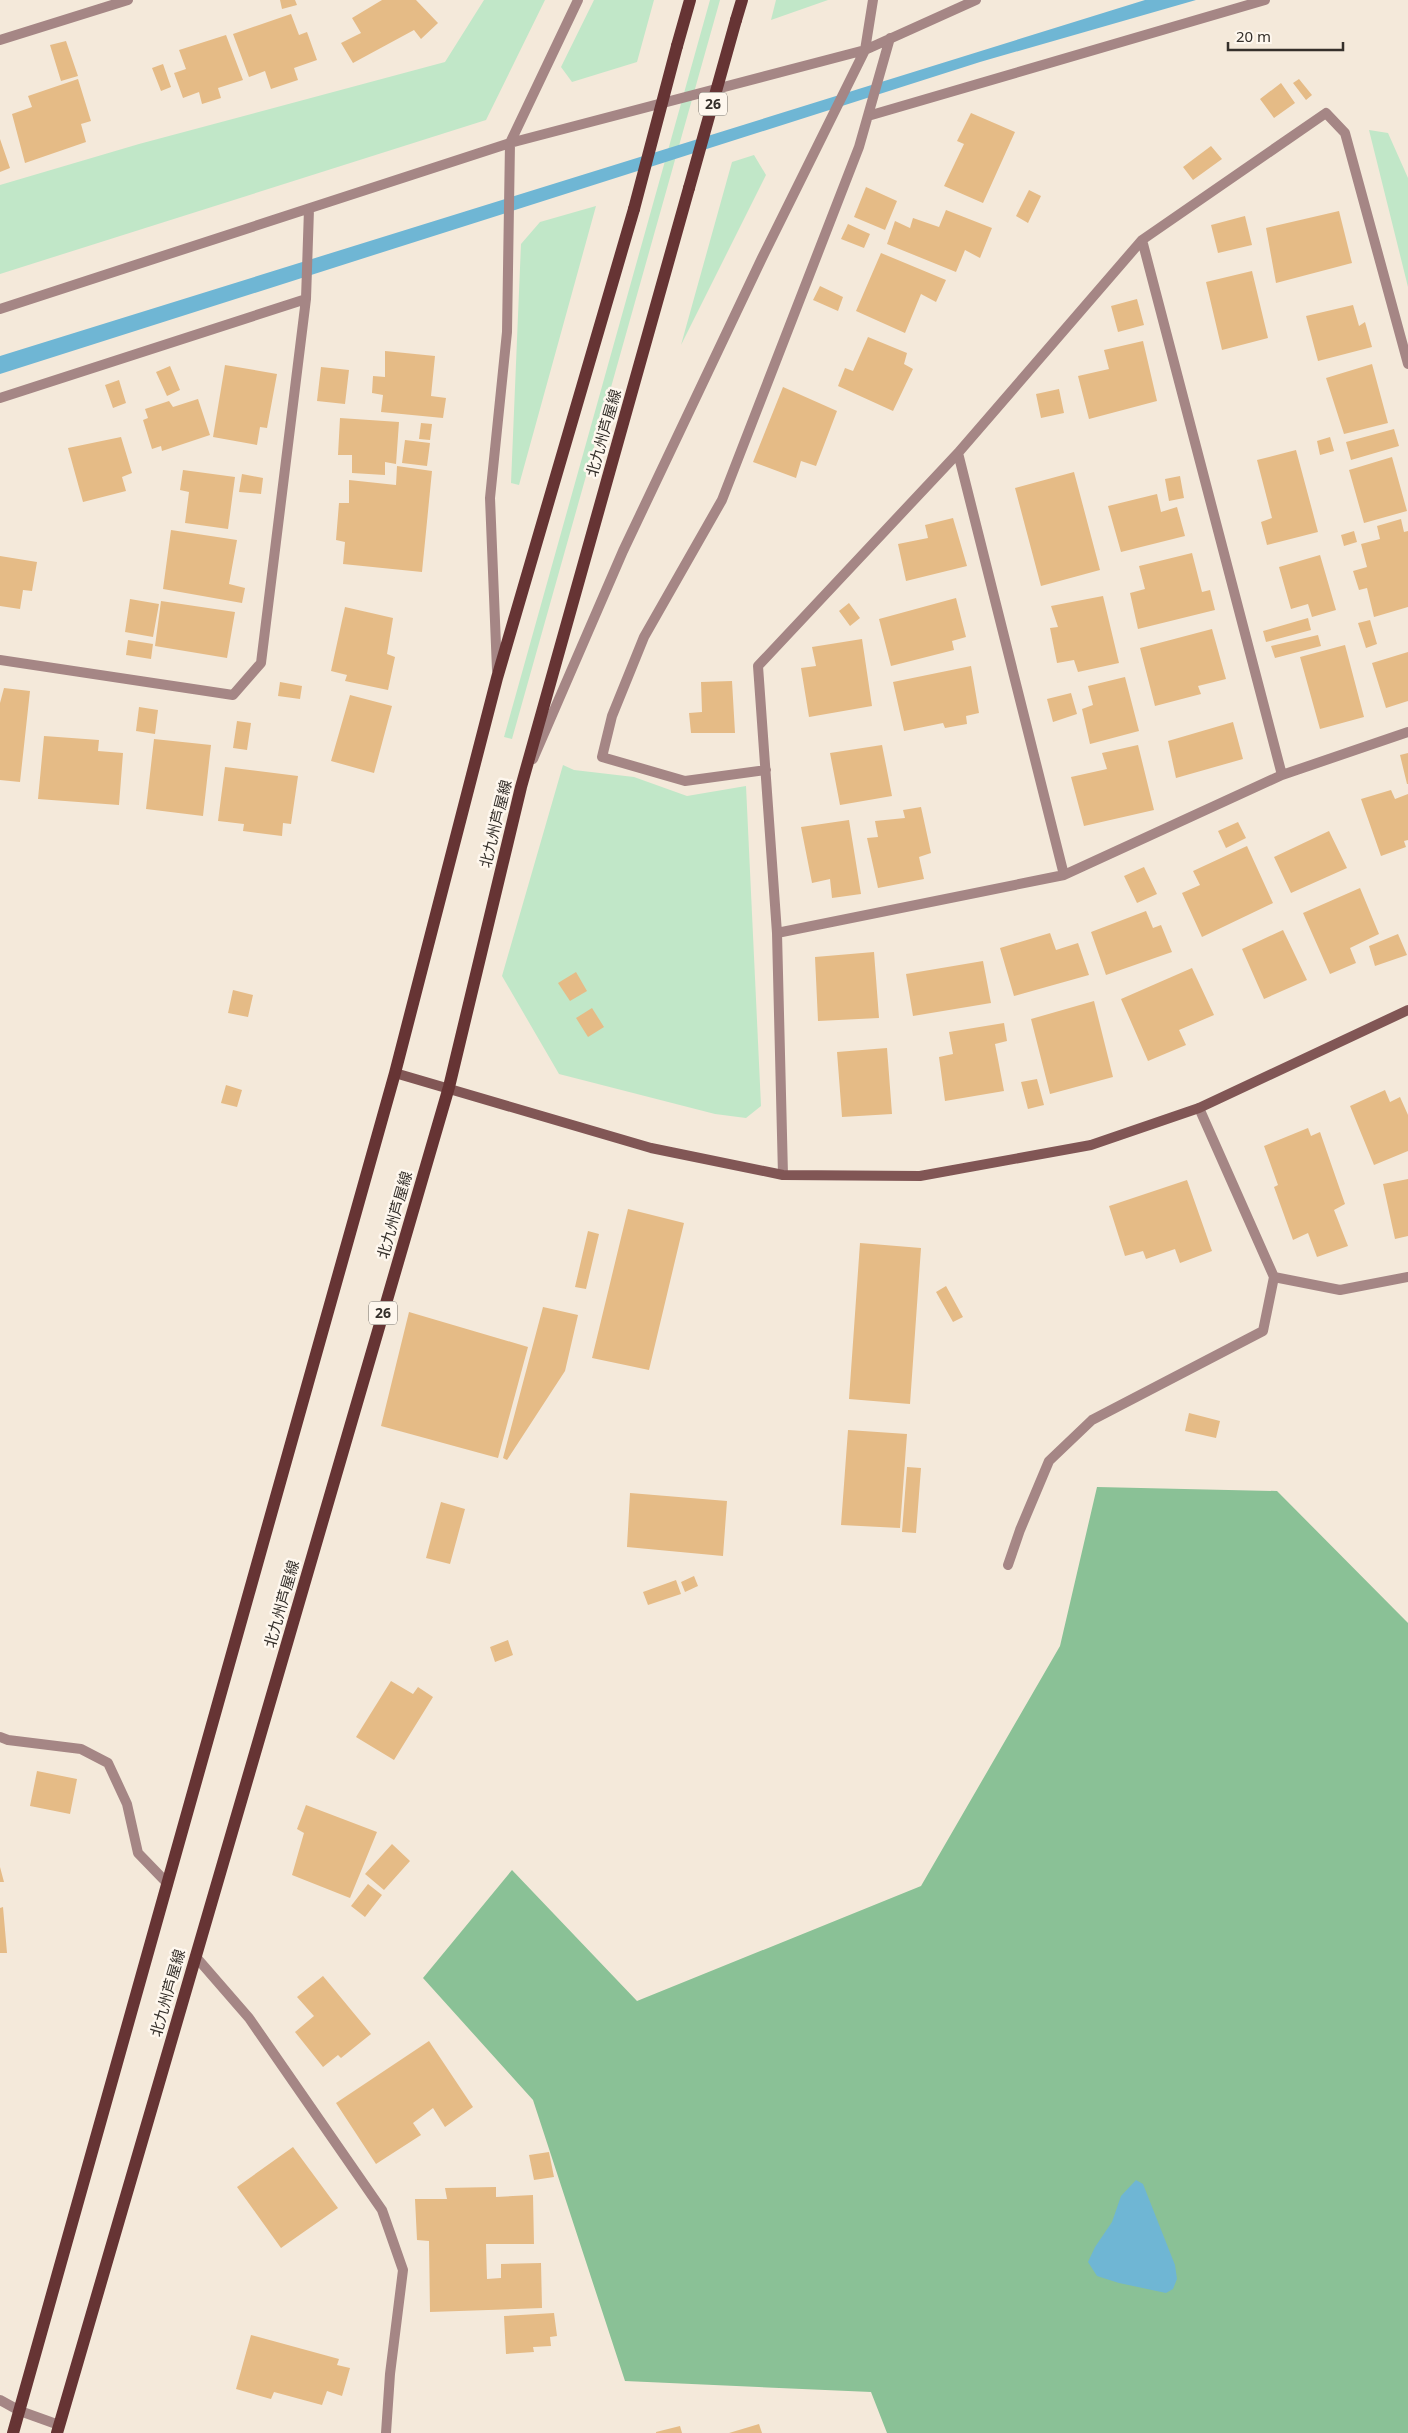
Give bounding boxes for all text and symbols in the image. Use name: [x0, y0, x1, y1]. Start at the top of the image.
scale bar: [1228, 20, 1343, 52]
text: 20 m: [1236, 26, 1271, 46]
road number: 26: [699, 92, 727, 116]
street label: 北九州芦屋線: [581, 387, 625, 479]
street label: 北九州芦屋線: [474, 778, 516, 870]
street label: 北九州芦屋線: [372, 1169, 416, 1261]
road number: 26: [369, 1302, 397, 1325]
street label: 北九州芦屋線: [259, 1558, 303, 1650]
street label: 北九州芦屋線: [145, 1947, 189, 2039]

